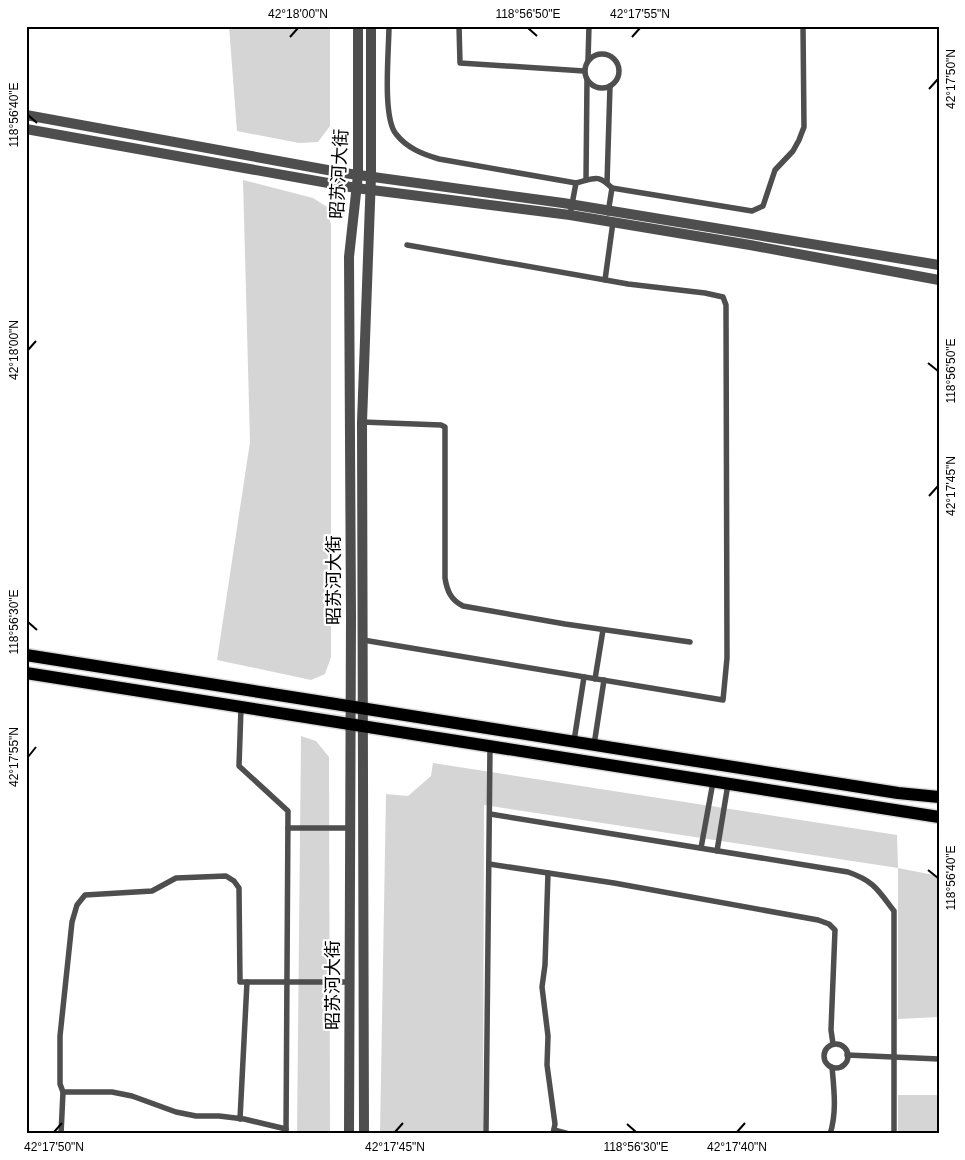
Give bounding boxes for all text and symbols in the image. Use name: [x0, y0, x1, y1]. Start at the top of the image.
text: 42°18'00"N: [268, 7, 328, 21]
text: 118°56'50"E: [495, 7, 561, 21]
text: 42°17'55"N: [610, 7, 670, 21]
text: 42°17'50"N: [944, 49, 958, 109]
text: 118°56'40"E: [7, 82, 21, 148]
street label: 昭苏河大街: [327, 129, 351, 219]
text: 42°18'00"N: [7, 320, 21, 380]
text: 118°56'50"E: [944, 338, 958, 404]
text: 42°17'45"N: [944, 456, 958, 516]
street label: 昭苏河大街: [324, 535, 344, 625]
text: 118°56'30"E: [7, 589, 21, 655]
text: 42°17'55"N: [7, 727, 21, 787]
text: 118°56'40"E: [944, 845, 958, 911]
street label: 昭苏河大街: [323, 940, 343, 1030]
text: 42°17'50"N: [24, 1140, 84, 1154]
text: 42°17'45"N: [365, 1140, 425, 1154]
text: 118°56'30"E: [603, 1140, 669, 1154]
text: 42°17'40"N: [707, 1140, 767, 1154]

